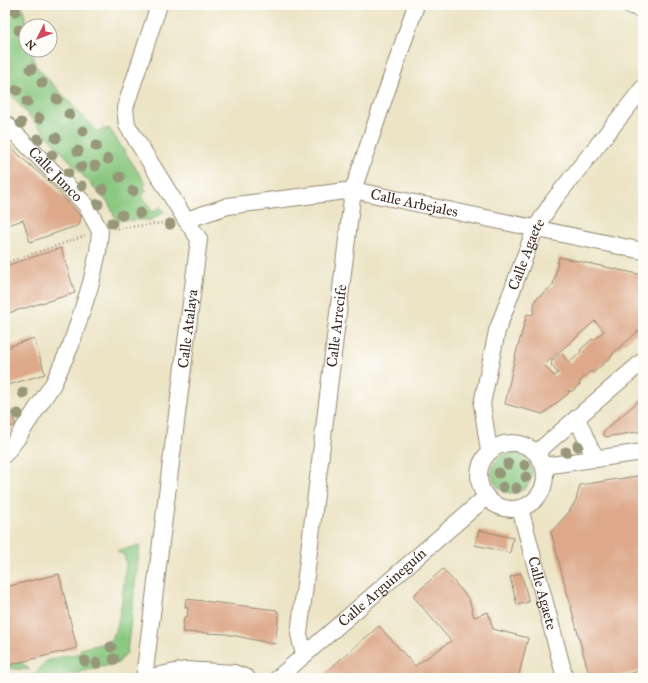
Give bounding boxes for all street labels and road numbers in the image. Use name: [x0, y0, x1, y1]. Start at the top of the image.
street label: Calle Junco: [25, 143, 87, 206]
street label: Calle Arbejales: [369, 185, 460, 221]
street label: Calle Agaete: [504, 215, 548, 293]
street label: Calle Arrecife: [323, 283, 350, 368]
street label: Calle Atalaya: [174, 288, 202, 369]
street label: Calle Arguineguín: [334, 544, 430, 631]
street label: Calle Agaete: [524, 554, 561, 632]

